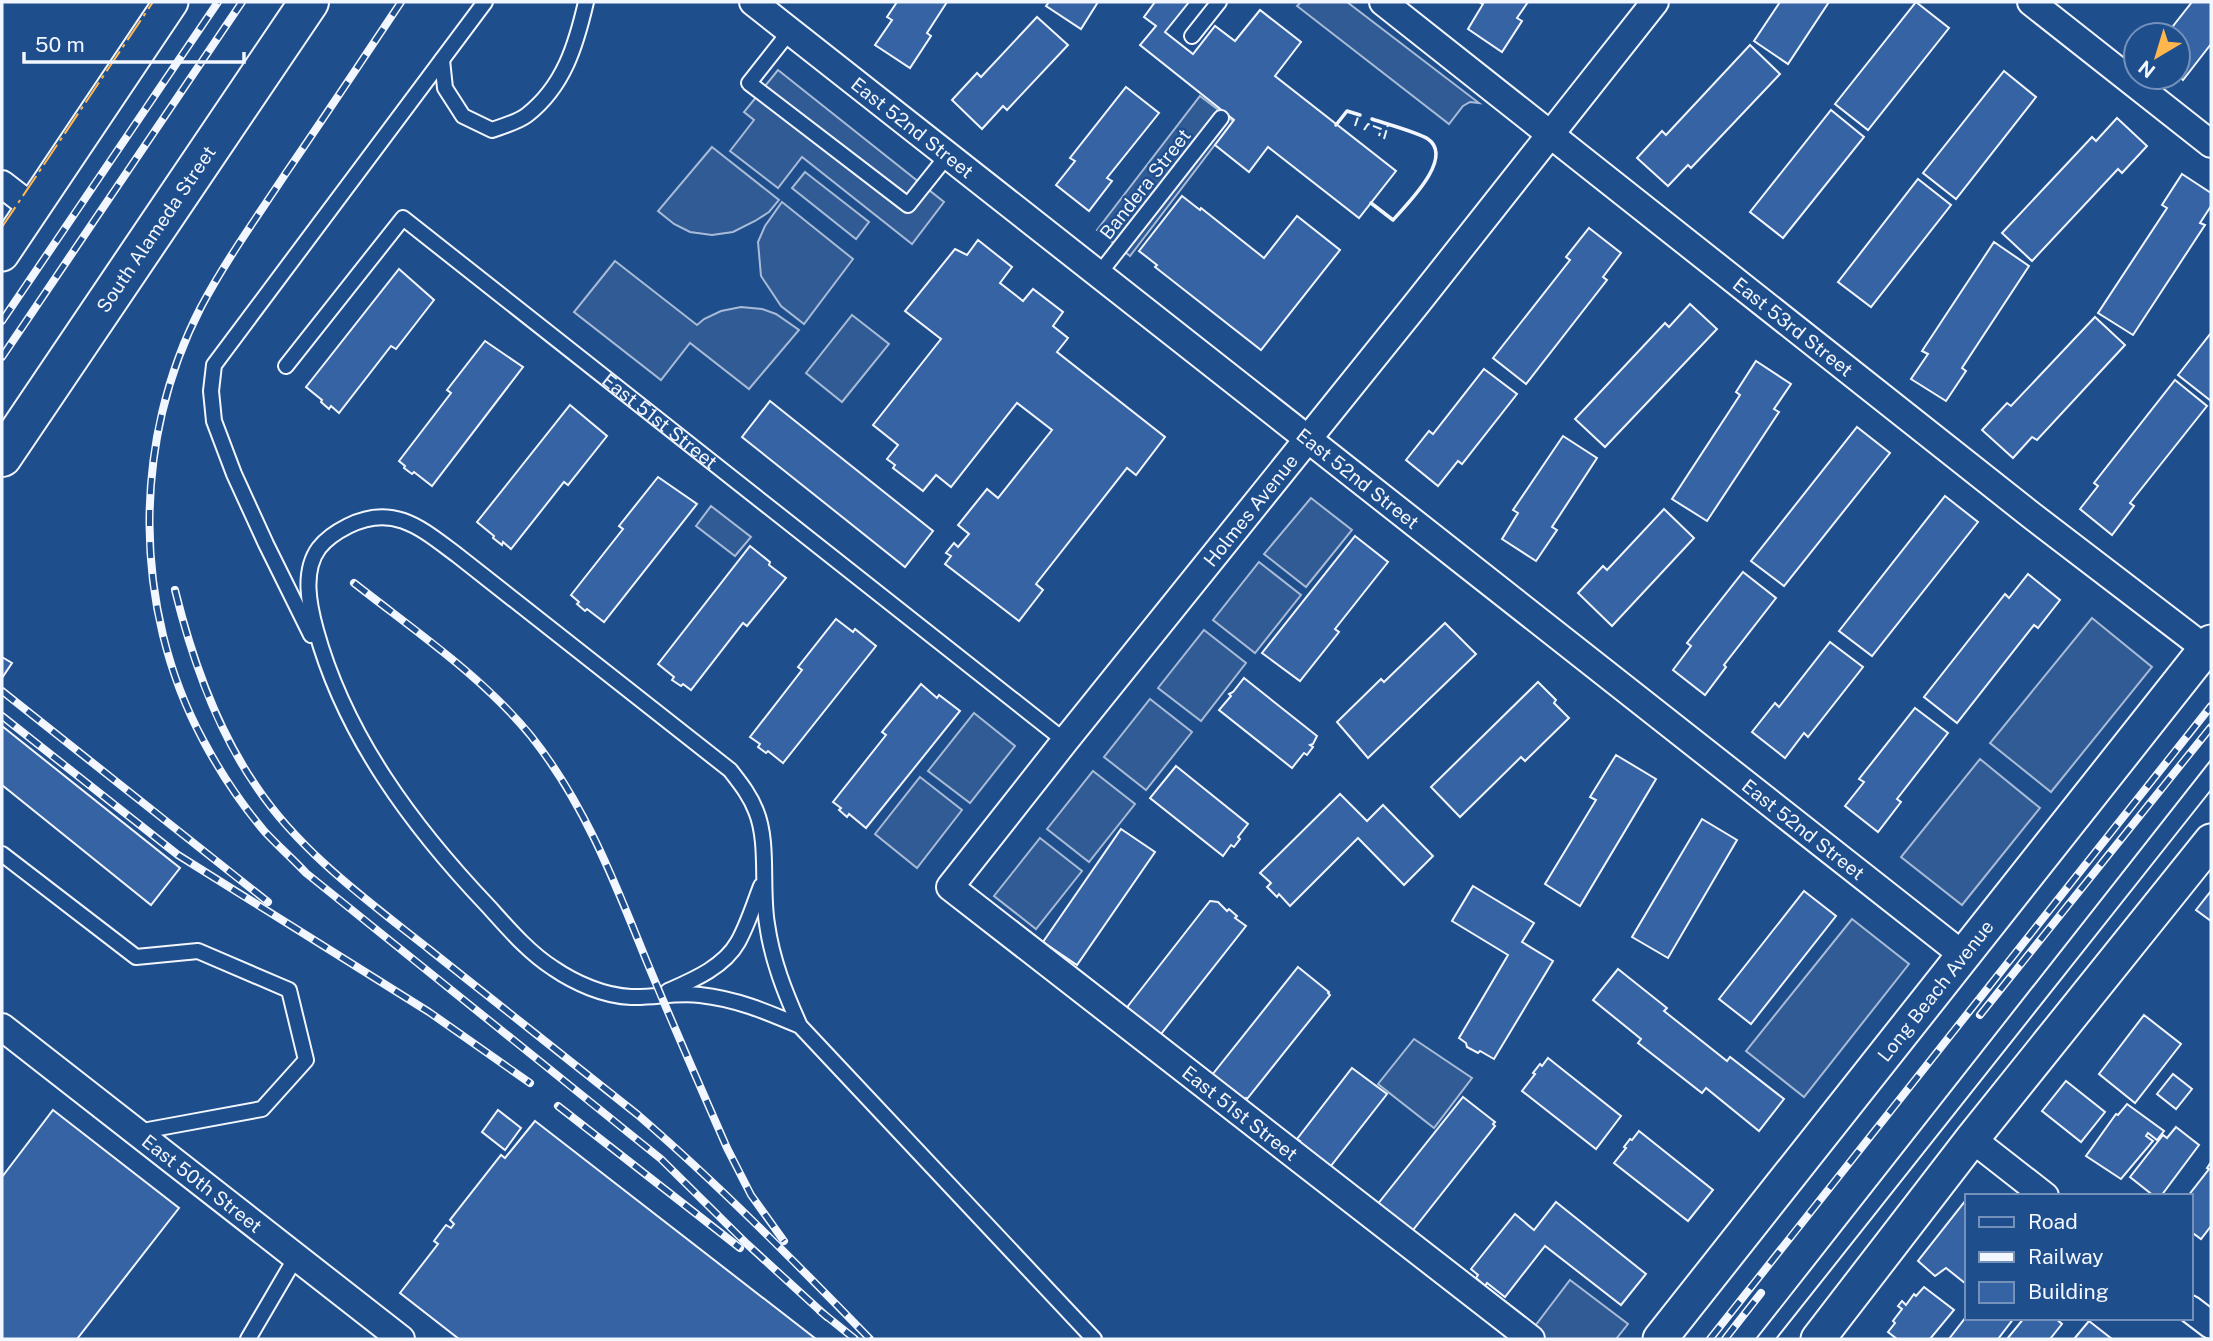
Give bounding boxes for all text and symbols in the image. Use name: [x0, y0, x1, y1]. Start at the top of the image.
scale bar: [24, 21, 245, 65]
north arrow: [2122, 21, 2192, 91]
text: 50 m: [35, 32, 85, 57]
text: N: [2134, 56, 2159, 83]
street label: East 52nd Street: [847, 73, 978, 183]
street label: Bandera Street: [1095, 124, 1195, 244]
street label: South Alameda Street: [92, 141, 220, 317]
street label: East 53rd Street: [1729, 273, 1857, 381]
street label: East 51st Street: [598, 369, 722, 473]
street label: East 52nd Street: [1292, 424, 1423, 533]
street label: Holmes Avenue: [1199, 450, 1302, 571]
street label: East 52nd Street: [1738, 774, 1869, 884]
street label: Long Beach Avenue: [1873, 916, 1998, 1066]
street label: East 51st Street: [1178, 1061, 1302, 1165]
street label: East 50th Street: [138, 1130, 266, 1237]
legend: [1965, 1194, 2192, 1320]
text: Road: [2028, 1209, 2078, 1234]
text: Railway: [2028, 1244, 2104, 1269]
text: Building: [2028, 1279, 2109, 1304]

